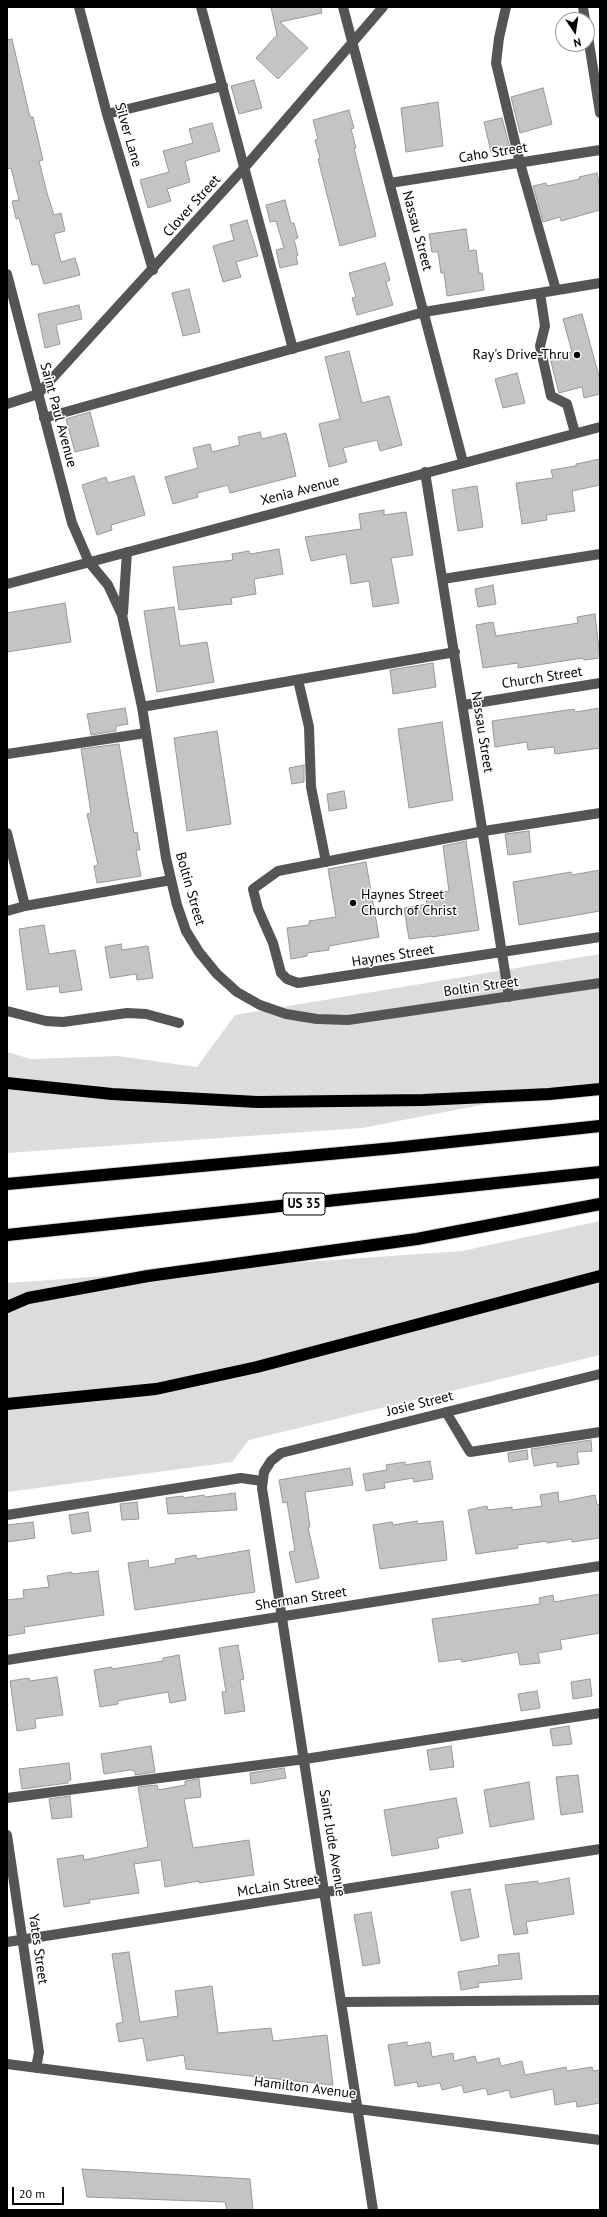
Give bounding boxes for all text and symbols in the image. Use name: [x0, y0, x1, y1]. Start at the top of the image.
north arrow: [555, 12, 595, 52]
text: N: [572, 35, 583, 50]
street label: Silver Lane: [111, 101, 145, 169]
street label: Caho Street: [457, 139, 529, 167]
street label: Clover Street: [160, 172, 224, 240]
street label: Nassau Street: [398, 189, 436, 273]
place label: Ray's Drive-Thru: [473, 347, 569, 363]
marker: Ray's Drive-Thru: [572, 350, 582, 360]
street label: Saint Paul Avenue: [36, 361, 80, 469]
street label: Xenia Avenue: [259, 472, 341, 510]
street label: Church Street: [500, 663, 584, 693]
street label: Nassau Street: [467, 690, 497, 774]
street label: Boltin Street: [172, 850, 208, 928]
place label: Haynes Street Church of Christ: [361, 887, 457, 920]
marker: Haynes Street Church of Christ: [348, 898, 358, 908]
street label: Haynes Street: [351, 941, 435, 971]
street label: Boltin Street: [442, 973, 520, 1001]
road number: US 35: [283, 1193, 325, 1215]
street label: Josie Street: [385, 1388, 455, 1420]
street label: Sherman Street: [254, 1583, 348, 1615]
street label: Saint Jude Avenue: [315, 1788, 349, 1898]
street label: McLain Street: [236, 1871, 320, 1901]
street label: Yates Street: [25, 1913, 51, 1985]
street label: Hamilton Avenue: [253, 2073, 357, 2103]
scale bar: [14, 2179, 66, 2205]
text: 20 m: [19, 2186, 45, 2201]

